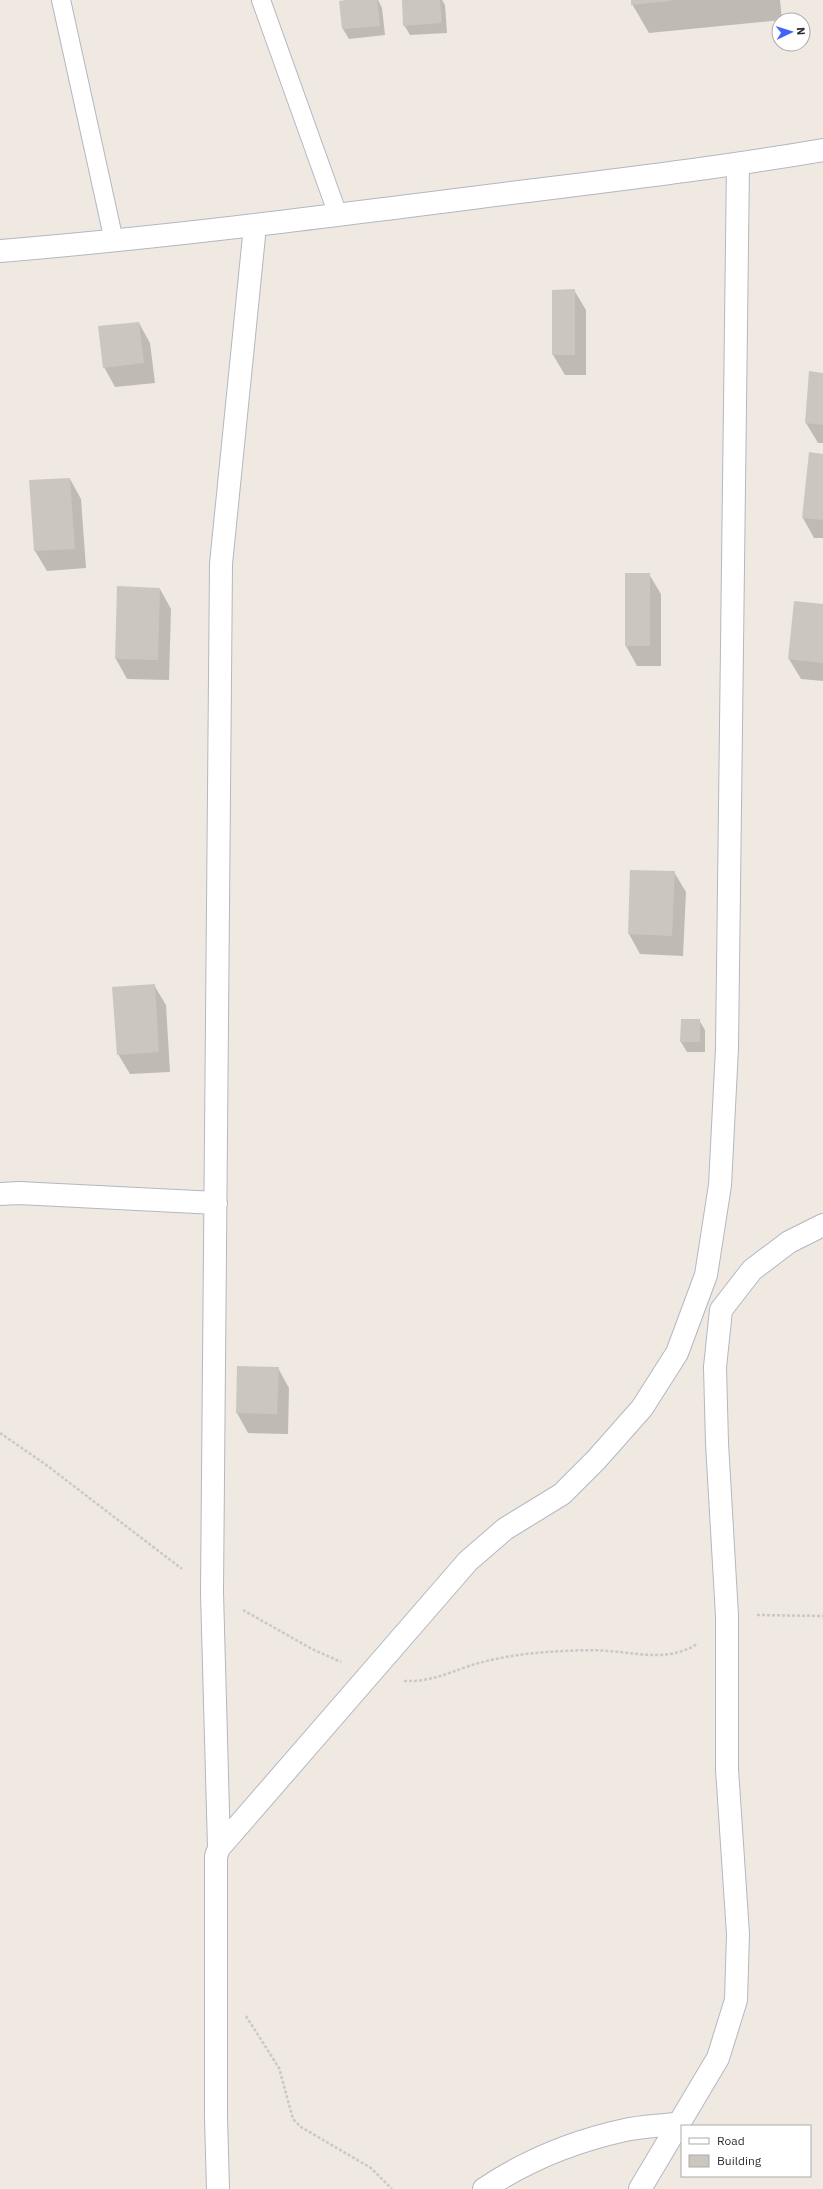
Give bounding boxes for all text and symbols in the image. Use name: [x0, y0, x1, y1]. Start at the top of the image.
north arrow: [771, 12, 811, 52]
text: N: [794, 27, 808, 36]
legend: [681, 2125, 811, 2177]
text: Road: [717, 2133, 745, 2148]
text: Building: [717, 2153, 762, 2168]

